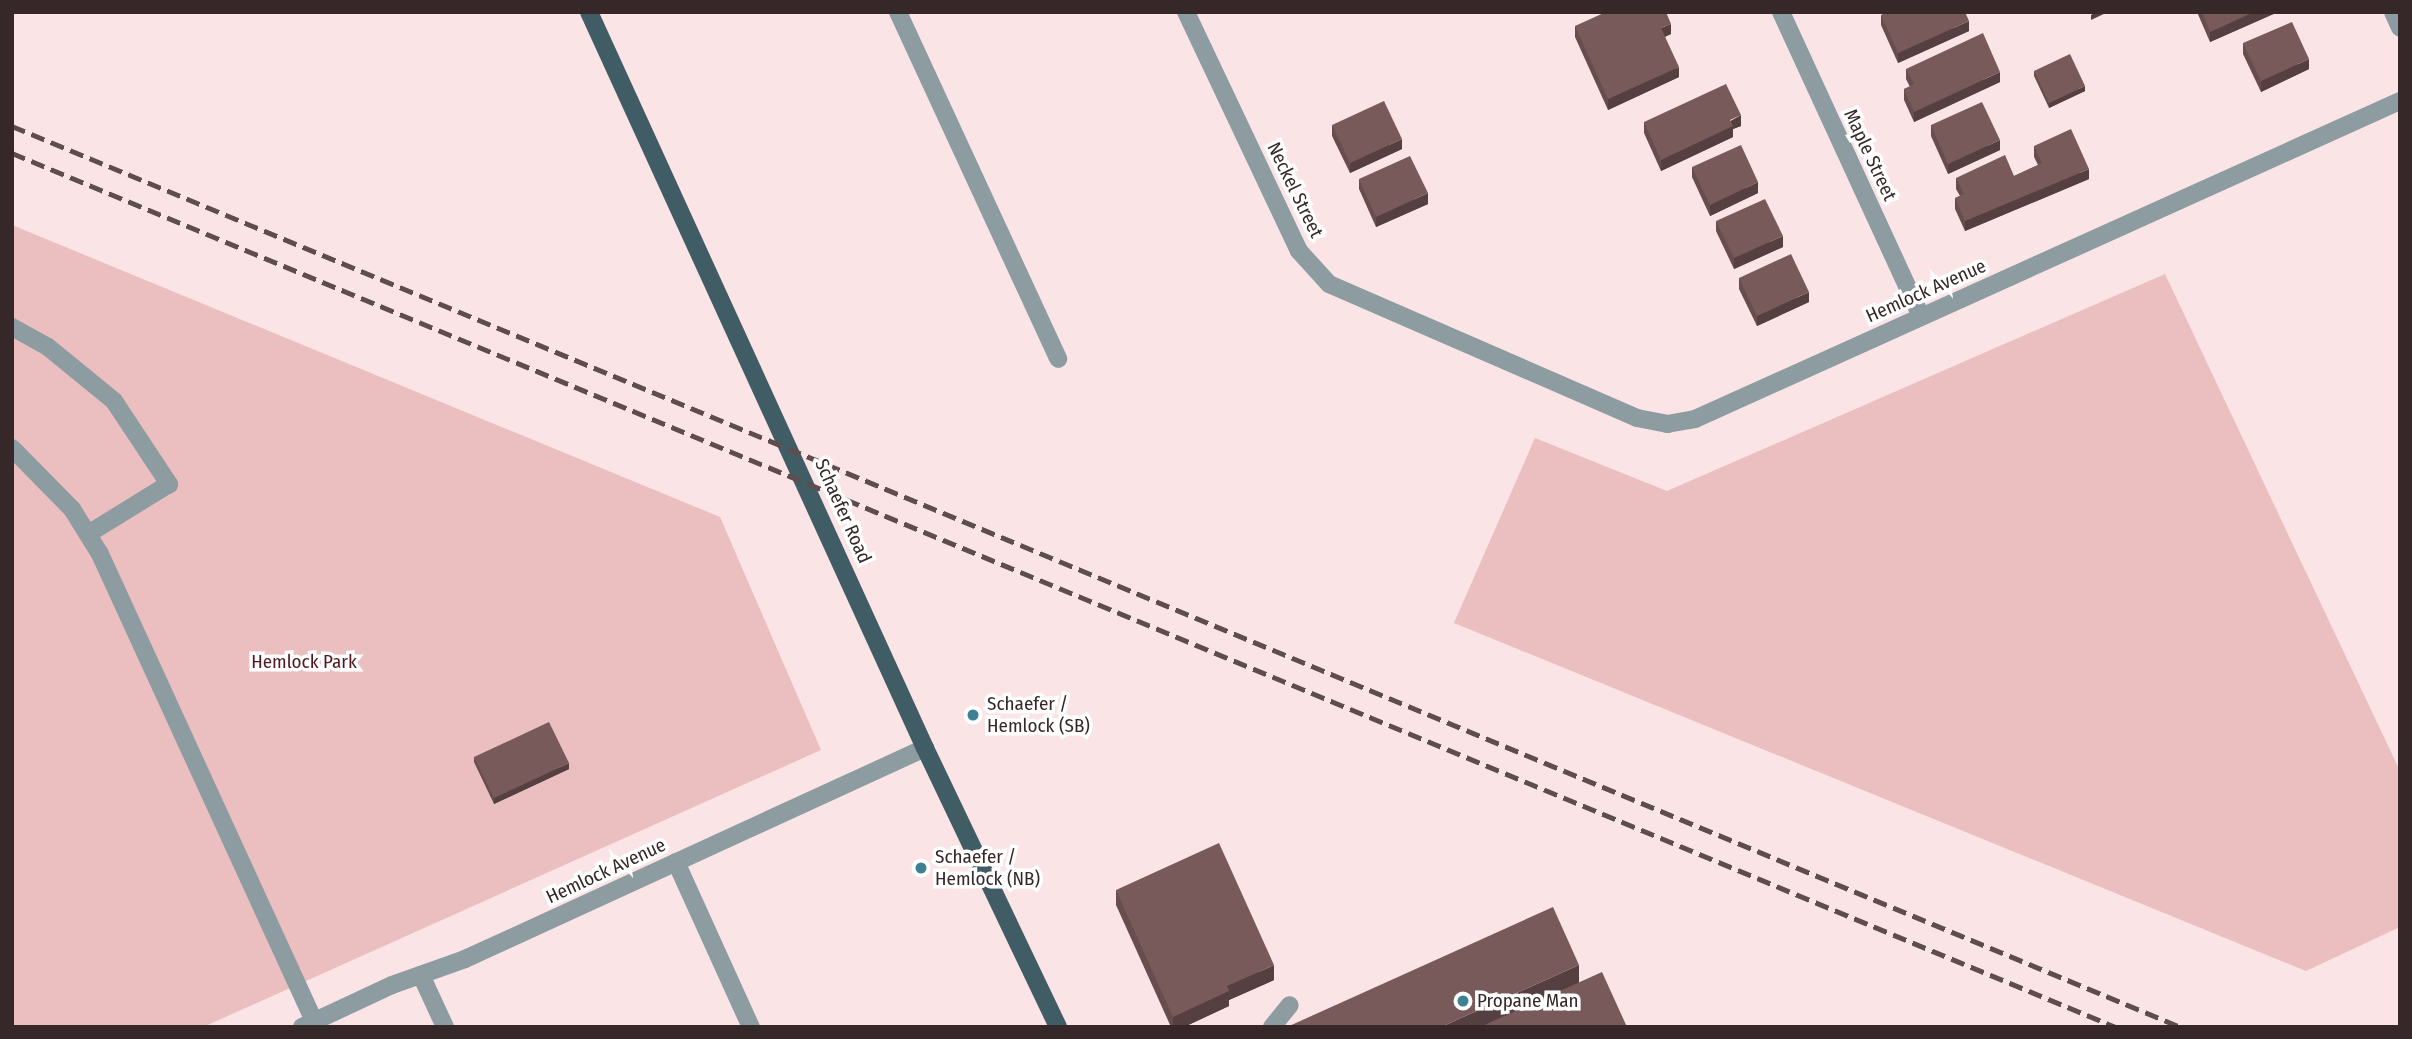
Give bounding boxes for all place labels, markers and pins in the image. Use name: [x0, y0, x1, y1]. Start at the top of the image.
place label: Schaefer / Hemlock (SB): [987, 693, 1090, 737]
marker: Schaefer / Hemlock (SB): [965, 707, 981, 723]
place label: Schaefer / Hemlock (NB): [935, 846, 1040, 890]
marker: Schaefer / Hemlock (NB): [913, 860, 929, 876]
place label: Propane Man: [1477, 990, 1579, 1012]
marker: Propane Man: [1455, 993, 1471, 1009]

